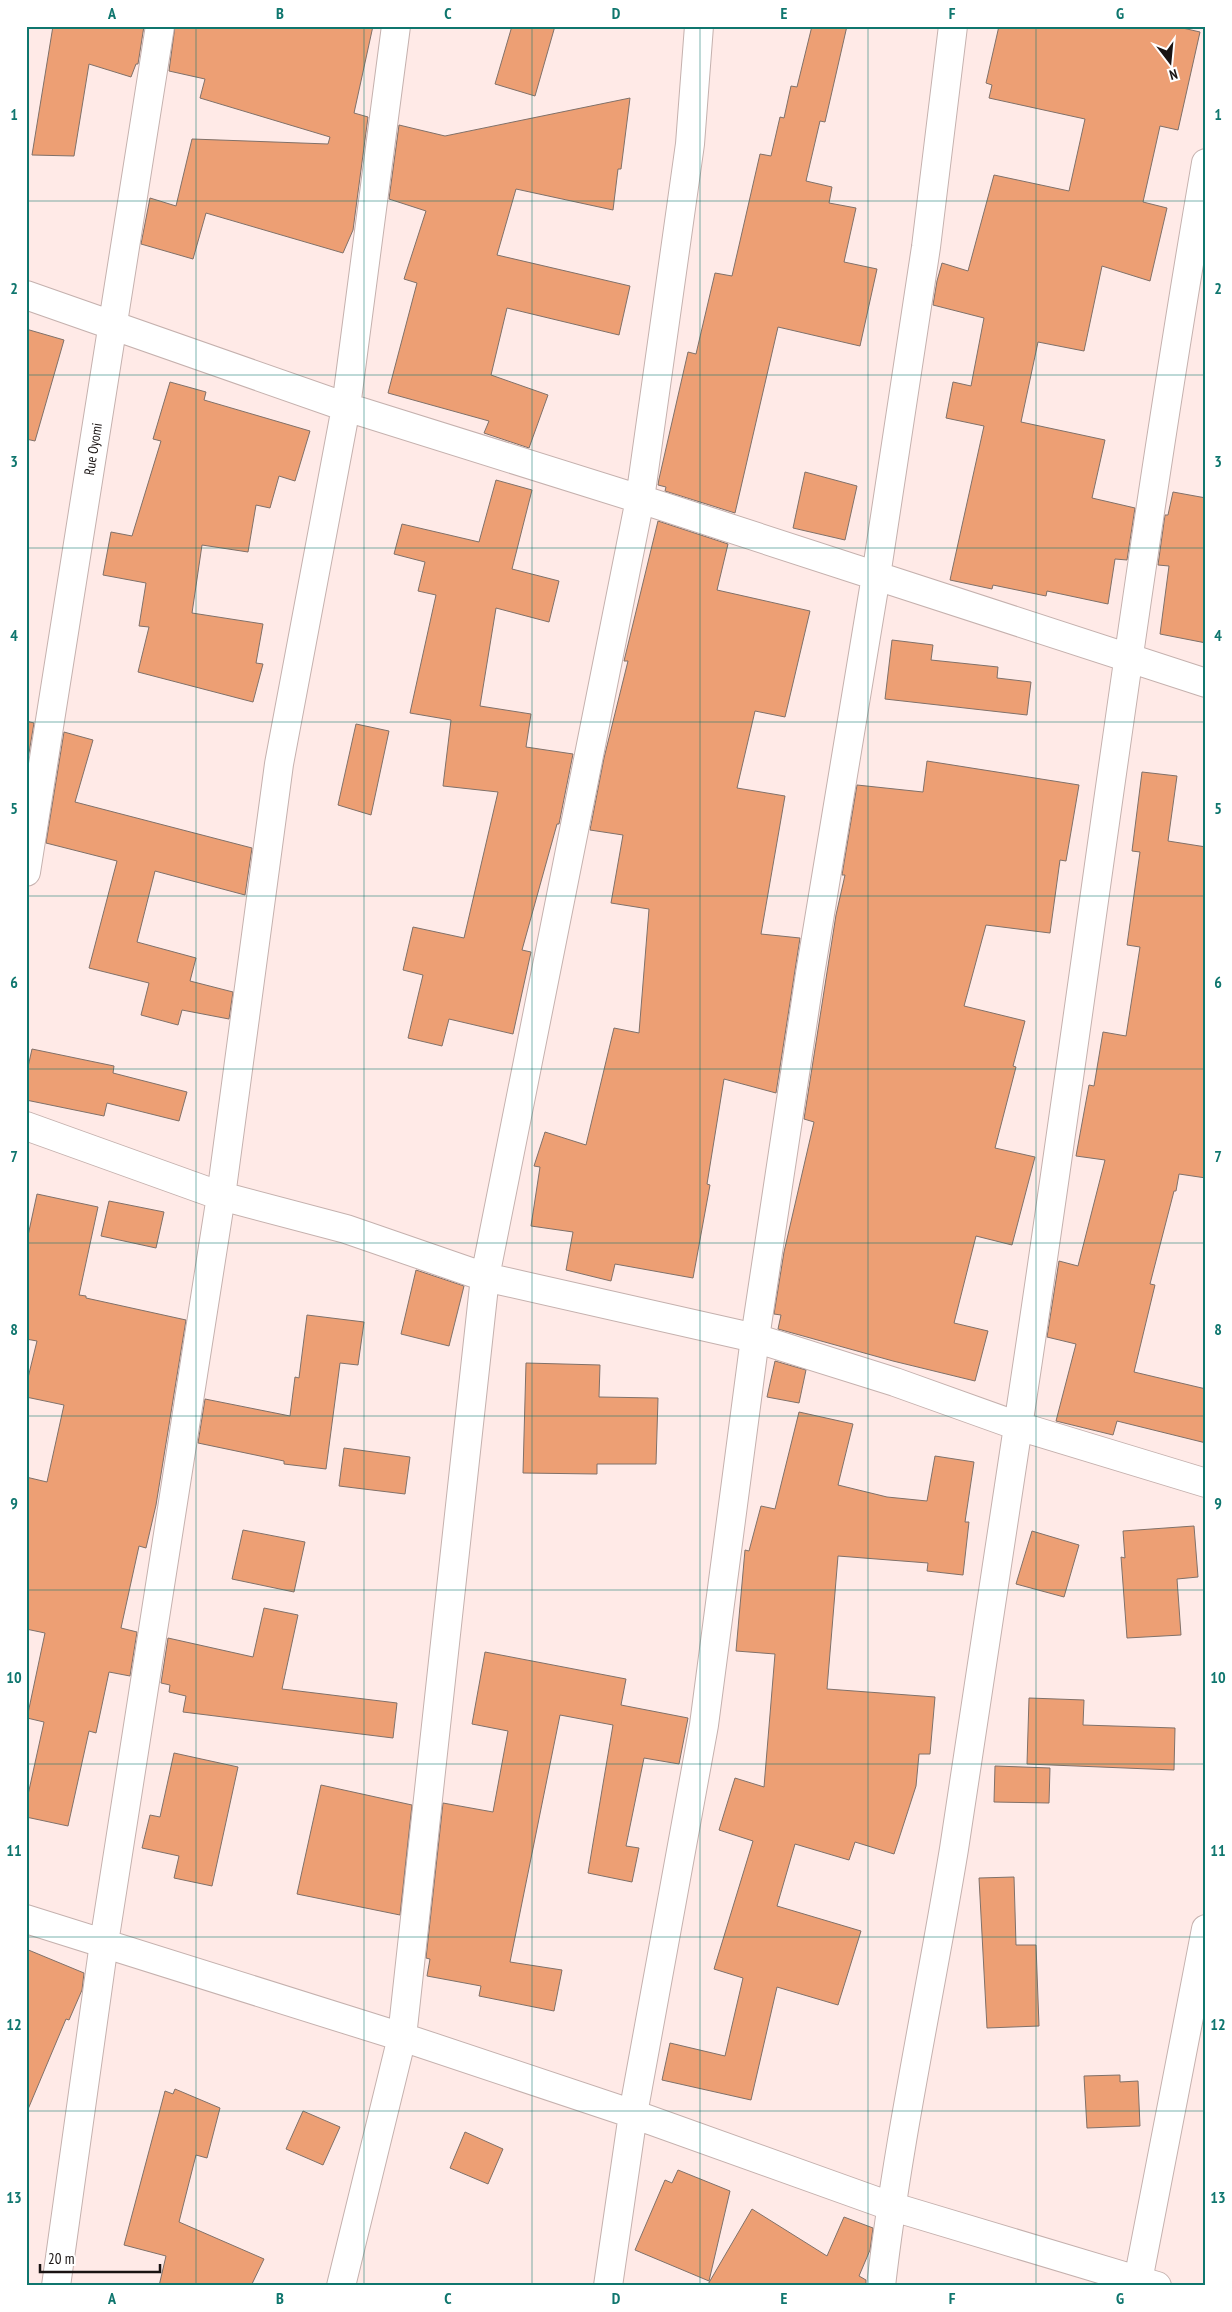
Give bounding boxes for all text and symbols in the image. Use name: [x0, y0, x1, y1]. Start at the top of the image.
text: A: [107, 3, 117, 23]
text: B: [276, 3, 284, 23]
text: C: [444, 3, 452, 23]
text: D: [612, 3, 621, 23]
text: E: [781, 3, 788, 23]
text: F: [949, 3, 956, 23]
text: G: [1116, 3, 1124, 23]
north arrow: [1144, 38, 1194, 88]
text: N: [1167, 65, 1180, 84]
text: 1: [10, 104, 18, 124]
text: 1: [1214, 104, 1222, 124]
text: 2: [10, 278, 18, 298]
text: 2: [1214, 278, 1222, 298]
street label: Rue Oyomi: [80, 422, 106, 476]
text: 3: [10, 451, 18, 471]
text: 3: [1214, 451, 1222, 471]
text: 4: [10, 625, 18, 645]
text: 4: [1214, 625, 1222, 645]
text: 5: [10, 798, 18, 818]
text: 5: [1214, 798, 1222, 818]
text: 6: [10, 972, 18, 992]
text: 6: [1214, 972, 1222, 992]
text: 7: [10, 1146, 18, 1166]
text: 7: [1214, 1146, 1222, 1166]
text: 8: [10, 1319, 18, 1339]
text: 8: [1214, 1319, 1222, 1339]
text: 9: [10, 1493, 18, 1513]
text: 9: [1214, 1493, 1222, 1513]
text: 10: [6, 1667, 22, 1687]
text: 10: [1210, 1667, 1226, 1687]
text: 11: [6, 1840, 22, 1860]
text: 11: [1210, 1840, 1226, 1860]
text: 12: [6, 2014, 22, 2034]
text: 12: [1210, 2014, 1226, 2034]
text: 13: [6, 2187, 22, 2207]
text: 13: [1210, 2187, 1226, 2207]
scale bar: [40, 2242, 160, 2274]
text: 20 m: [48, 2249, 74, 2268]
text: A: [107, 2288, 117, 2308]
text: B: [276, 2288, 284, 2308]
text: C: [444, 2288, 452, 2308]
text: D: [612, 2288, 621, 2308]
text: E: [781, 2288, 788, 2308]
text: F: [949, 2288, 956, 2308]
text: G: [1116, 2288, 1124, 2308]

